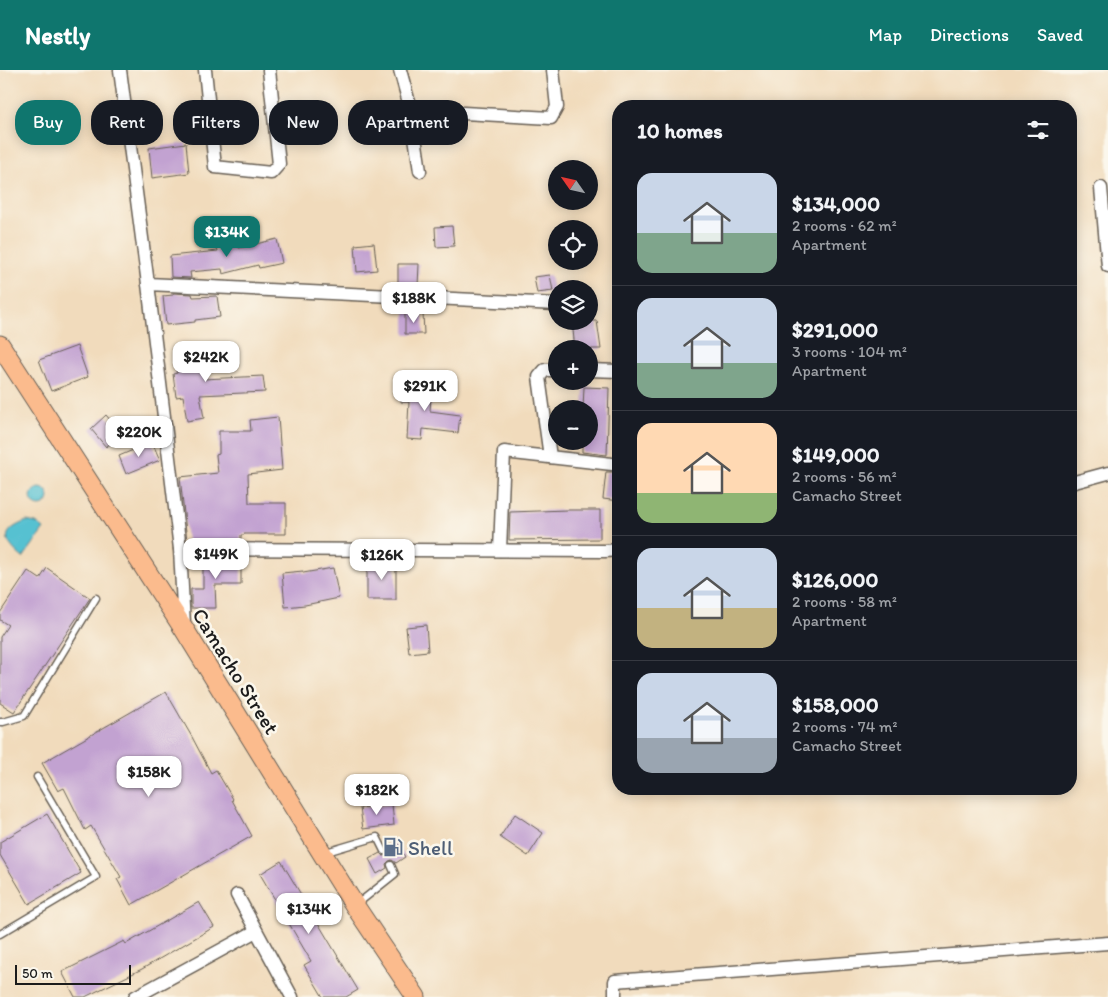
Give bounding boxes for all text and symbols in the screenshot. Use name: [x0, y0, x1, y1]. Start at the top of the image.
text: Nestly: [25, 21, 90, 50]
text: Map: [869, 24, 902, 46]
text: Directions: [930, 24, 1009, 46]
text: Saved: [1037, 24, 1083, 46]
chip: Buy: [15, 100, 81, 145]
chip: Rent: [91, 100, 163, 145]
chip: Filters: [173, 100, 259, 145]
chip: New: [269, 100, 338, 145]
chip: Apartment: [348, 100, 468, 145]
icon: filters: [1024, 116, 1052, 144]
text: 10 homes: [637, 118, 723, 143]
north arrow: [548, 160, 598, 210]
map controls: [548, 160, 598, 450]
text: $134,000: [792, 191, 880, 216]
icon: home: [677, 193, 737, 253]
pin: $134K: [192, 216, 262, 258]
text: 2 rooms · 62 m²: [792, 216, 897, 235]
button: locate: [548, 220, 598, 270]
text: $134K: [205, 222, 249, 241]
text: Apartment: [792, 235, 867, 254]
button: layers: [548, 280, 598, 330]
pin: $188K: [379, 282, 449, 324]
text: $188K: [392, 288, 436, 307]
text: $291,000: [792, 317, 878, 342]
icon: home: [677, 318, 737, 378]
pin: $242K: [171, 340, 241, 383]
button: +: [548, 340, 598, 390]
text: 3 rooms · 104 m²: [792, 342, 907, 361]
text: $242K: [184, 347, 228, 366]
text: Apartment: [792, 361, 867, 380]
pin: $291K: [390, 370, 460, 412]
text: $291K: [404, 376, 446, 395]
button: −: [548, 400, 598, 450]
pin: $220K: [104, 416, 174, 458]
text: $220K: [116, 422, 162, 441]
text: $149,000: [792, 442, 880, 467]
icon: home: [677, 443, 737, 503]
text: 2 rooms · 56 m²: [792, 467, 897, 486]
text: Camacho Street: [792, 486, 902, 505]
pin: $149K: [181, 538, 251, 580]
pin: $126K: [347, 538, 417, 581]
text: $149K: [194, 544, 238, 563]
text: $126K: [361, 545, 403, 564]
text: $126,000: [792, 567, 878, 592]
icon: home: [677, 568, 737, 628]
text: 2 rooms · 58 m²: [792, 592, 897, 611]
street label: Camacho Street: [187, 603, 285, 739]
text: Apartment: [792, 611, 867, 630]
text: $158,000: [792, 692, 879, 717]
icon: home: [677, 693, 737, 753]
text: 2 rooms · 74 m²: [792, 717, 897, 736]
text: Camacho Street: [792, 736, 902, 755]
pin: $158K: [114, 756, 184, 798]
text: $158K: [128, 762, 170, 781]
pin: $182K: [342, 774, 412, 816]
text: $182K: [356, 780, 398, 799]
place label: Shell: [408, 835, 453, 860]
fuel station icon: Shell: [382, 836, 404, 858]
pin: $134K: [274, 892, 344, 935]
text: $134K: [287, 899, 331, 918]
scale bar: [15, 962, 131, 985]
text: 50 m: [22, 965, 53, 982]

